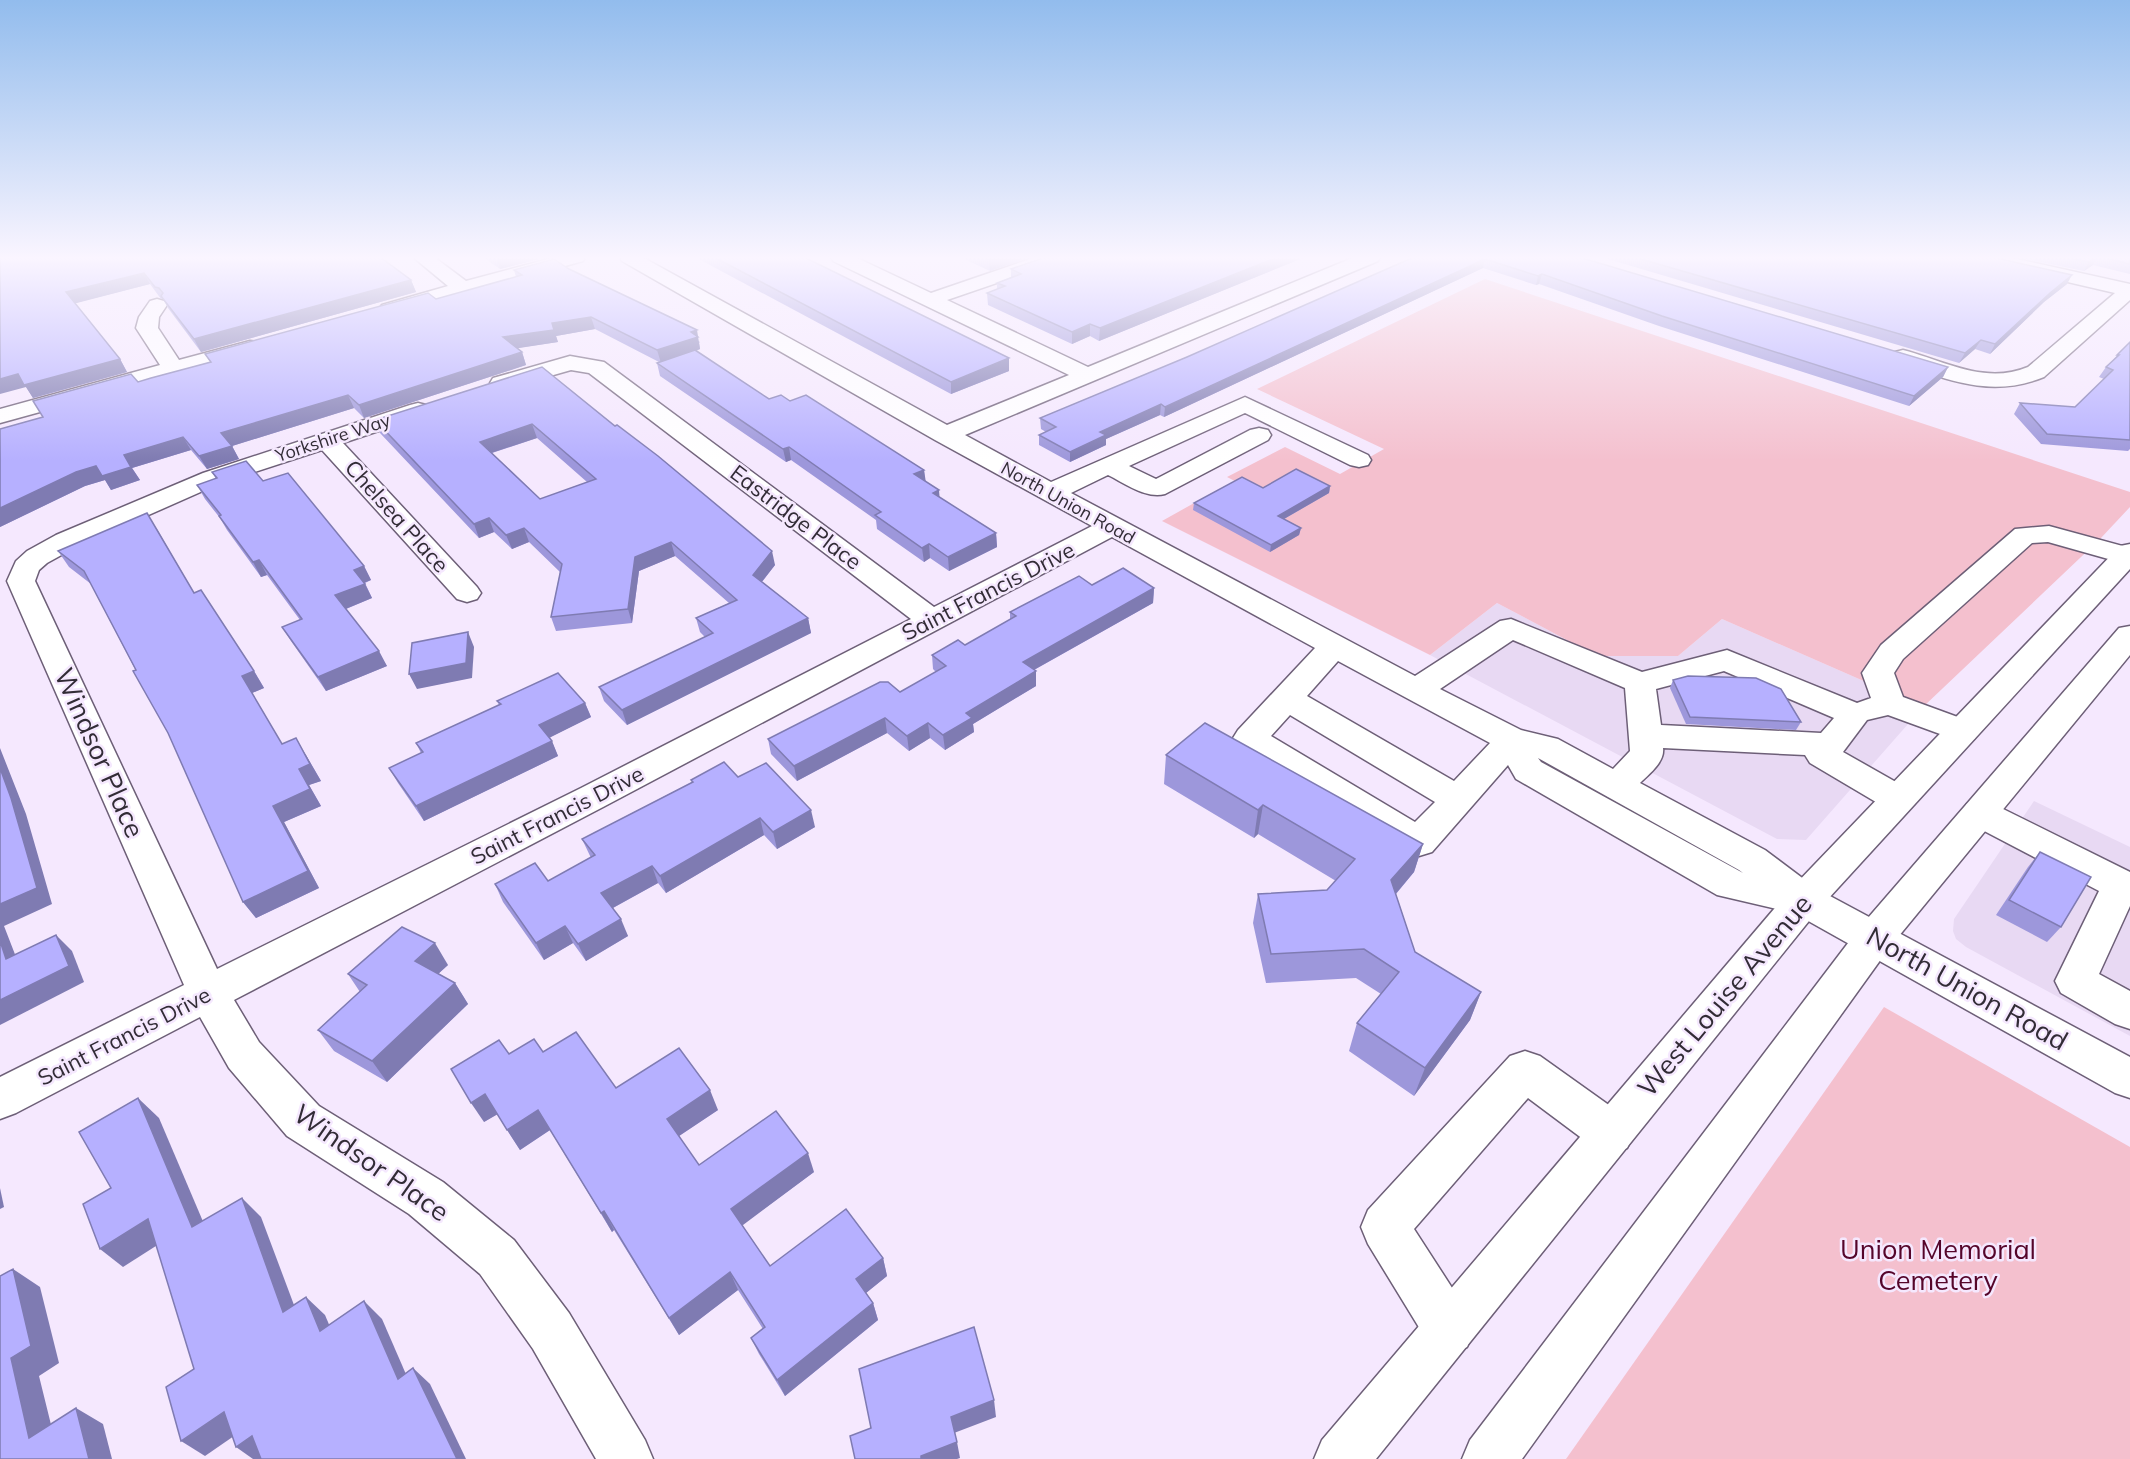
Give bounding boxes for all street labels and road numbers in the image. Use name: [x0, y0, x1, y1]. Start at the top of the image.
street label: Yorkshire Way: [272, 408, 394, 467]
street label: Chelsea Place: [339, 454, 455, 578]
street label: North Union Road: [997, 456, 1139, 549]
street label: Eastridge Place: [725, 458, 867, 576]
street label: Saint Francis Drive: [897, 535, 1079, 647]
street label: Windsor Place: [47, 662, 152, 843]
street label: Saint Francis Drive: [466, 759, 648, 871]
street label: West Louise Avenue: [1630, 887, 1819, 1104]
street label: North Union Road: [1861, 919, 2074, 1058]
street label: Saint Francis Drive: [33, 980, 215, 1092]
street label: Windsor Place: [287, 1096, 456, 1228]

